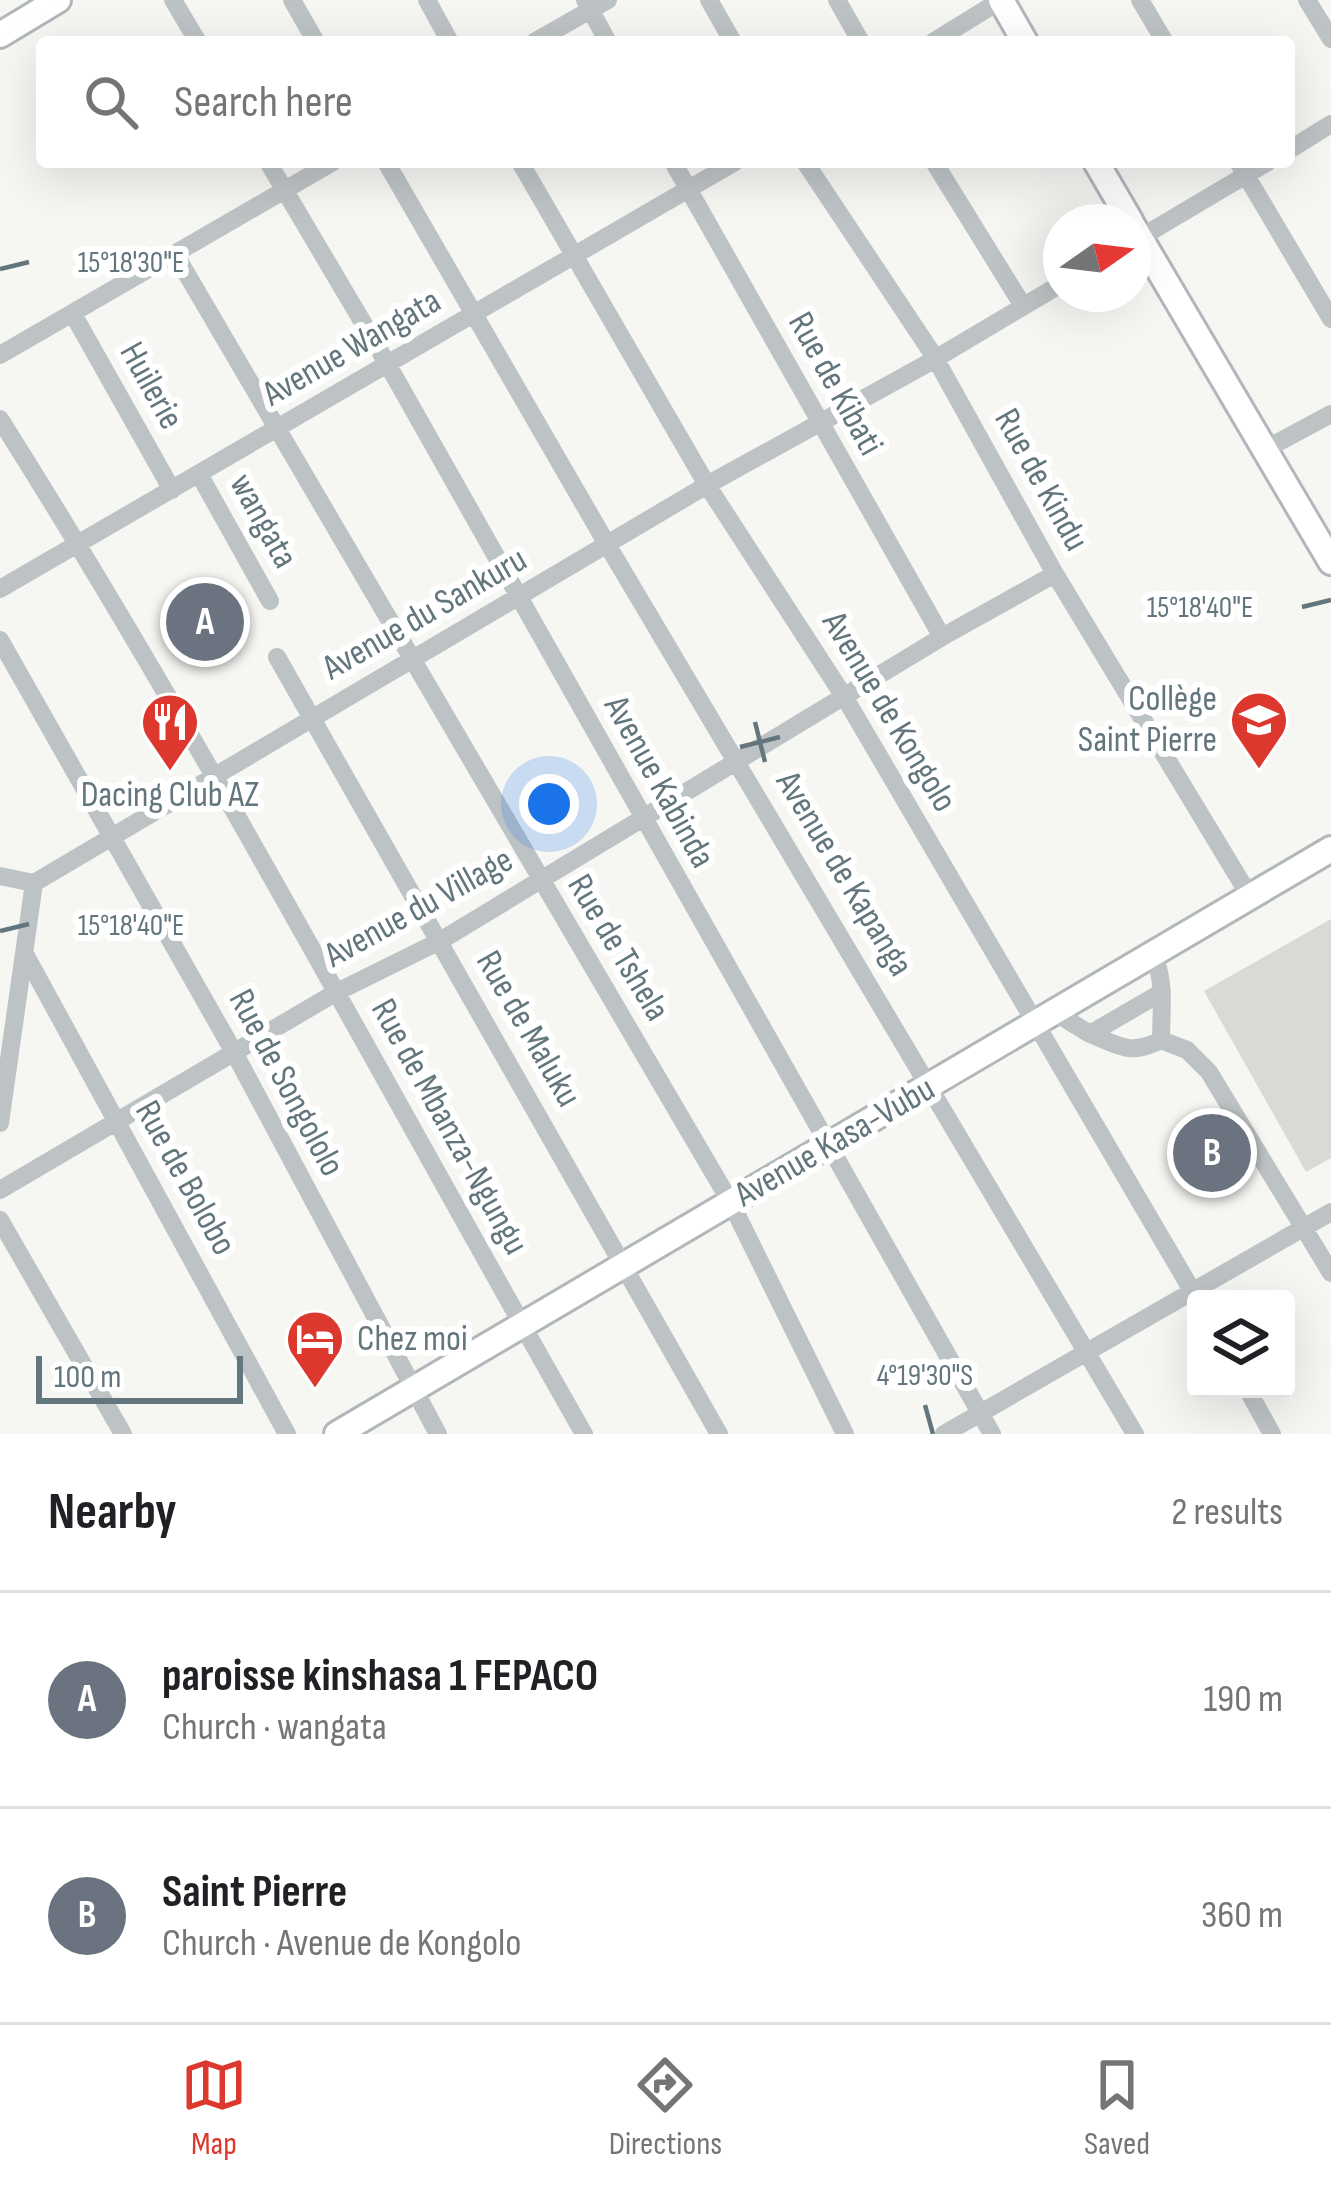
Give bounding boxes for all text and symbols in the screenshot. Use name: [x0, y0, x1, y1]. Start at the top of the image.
search box: [36, 36, 1295, 168]
icon: search: [78, 69, 144, 135]
text: Search here: [174, 75, 353, 130]
north arrow: [1043, 204, 1151, 312]
text: 15°18'30"E: [78, 245, 184, 281]
street label: Avenue Wangata: [255, 280, 448, 417]
street label: Rue de Kibati: [778, 305, 892, 463]
street label: Huilerie: [110, 335, 192, 437]
street label: Rue de Kindu: [984, 402, 1098, 558]
street label: wangata: [220, 466, 306, 576]
street label: Avenue du Sankuru: [314, 538, 535, 690]
pin: A: [166, 577, 244, 667]
text: 15°18'40"E: [1147, 590, 1253, 626]
street label: Avenue de Kongolo: [812, 603, 966, 820]
place label: Collège Saint Pierre: [1078, 678, 1217, 762]
street label: Avenue Kabinda: [594, 688, 724, 875]
school or university icon: Collège Saint Pierre: [1228, 689, 1290, 771]
restaurant icon: Dacing Club AZ: [139, 691, 201, 773]
street label: Avenue de Kapanga: [766, 763, 922, 984]
place label: Dacing Club AZ: [81, 774, 259, 817]
your location: [519, 774, 579, 834]
street label: Avenue du Village: [317, 839, 521, 978]
street label: Rue de Tshela: [558, 867, 678, 1029]
text: 15°18'40"E: [78, 908, 184, 944]
street label: Rue de Maluku: [466, 943, 590, 1115]
street label: Rue de Songololo: [219, 982, 353, 1184]
street label: Rue de Mbanza-Ngungu: [361, 992, 537, 1262]
street label: Avenue Kasa-Vubu: [727, 1068, 942, 1217]
street label: Rue de Bolobo: [125, 1093, 245, 1263]
pin: B: [1173, 1108, 1251, 1198]
map controls: [1187, 1290, 1295, 1398]
button: layers: [1187, 1290, 1295, 1398]
hotel icon: Chez moi: [284, 1308, 346, 1390]
place label: Chez moi: [357, 1318, 468, 1361]
scale bar: [36, 1350, 243, 1403]
text: 100 m: [54, 1357, 121, 1397]
text: 4°19'30"S: [877, 1358, 973, 1394]
text: Nearby: [48, 1482, 177, 1543]
text: 2 results: [1171, 1489, 1283, 1536]
text: paroisse kinshasa 1 FEPACO: [162, 1649, 598, 1704]
text: A: [78, 1676, 96, 1723]
text: 190 m: [1203, 1676, 1283, 1723]
text: Church · wangata: [162, 1704, 387, 1751]
text: Saint Pierre: [162, 1865, 347, 1920]
text: B: [78, 1892, 96, 1939]
text: 360 m: [1201, 1892, 1283, 1939]
text: Church · Avenue de Kongolo: [162, 1920, 522, 1967]
tab: Map: [181, 2052, 247, 2164]
tab: Directions: [609, 2052, 722, 2164]
tab: Saved: [1084, 2052, 1150, 2164]

